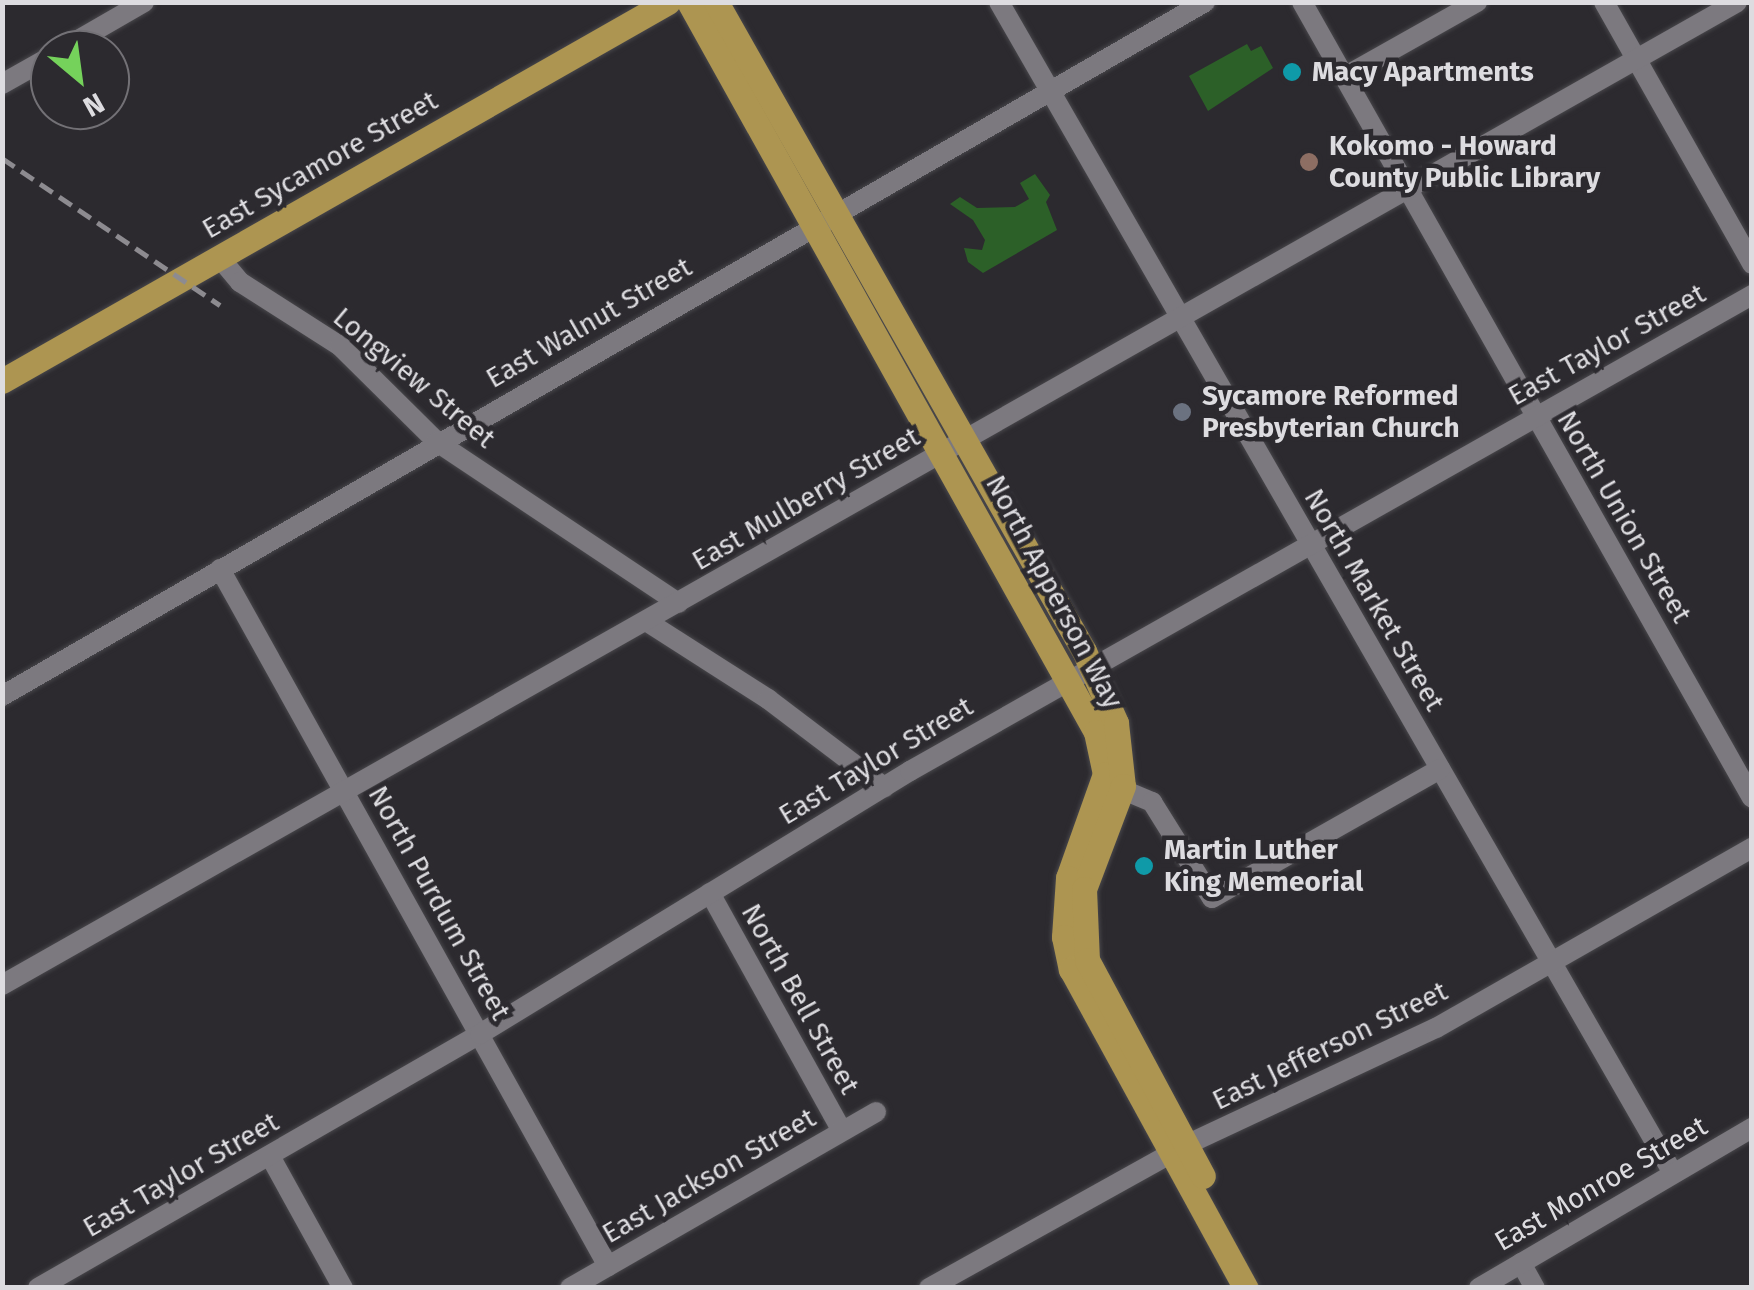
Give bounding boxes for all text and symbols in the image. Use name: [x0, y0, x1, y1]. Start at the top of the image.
north arrow: [30, 30, 130, 130]
place label: Macy Apartments: [1312, 55, 1534, 89]
marker: Macy Apartments: [1281, 61, 1303, 83]
street label: East Sycamore Street: [196, 84, 444, 246]
text: N: [78, 86, 110, 124]
place label: Kokomo - Howard County Public Library: [1329, 129, 1600, 195]
marker: Kokomo - Howard County Public Library: [1298, 151, 1320, 173]
street label: East Walnut Street: [480, 250, 698, 396]
street label: East Taylor Street: [1502, 277, 1712, 413]
street label: Longview Street: [326, 301, 502, 455]
place label: Sycamore Reformed Presbyterian Church: [1202, 379, 1460, 445]
marker: Sycamore Reformed Presbyterian Church: [1171, 401, 1193, 423]
street label: North Union Street: [1550, 405, 1698, 629]
street label: East Mulberry Street: [686, 420, 926, 578]
street label: North Apperson Way: [978, 470, 1130, 714]
street label: North Market Street: [1297, 483, 1451, 717]
street label: East Taylor Street: [773, 690, 979, 832]
street label: North Purdum Street: [361, 780, 517, 1026]
place label: Martin Luther King Memeorial: [1164, 833, 1363, 899]
marker: Martin Luther King Memeorial: [1133, 855, 1155, 877]
street label: North Bell Street: [734, 898, 866, 1100]
street label: East Jefferson Street: [1207, 974, 1453, 1118]
street label: East Jackson Street: [596, 1101, 822, 1251]
street label: East Taylor Street: [77, 1105, 285, 1245]
street label: East Monroe Street: [1489, 1110, 1713, 1258]

